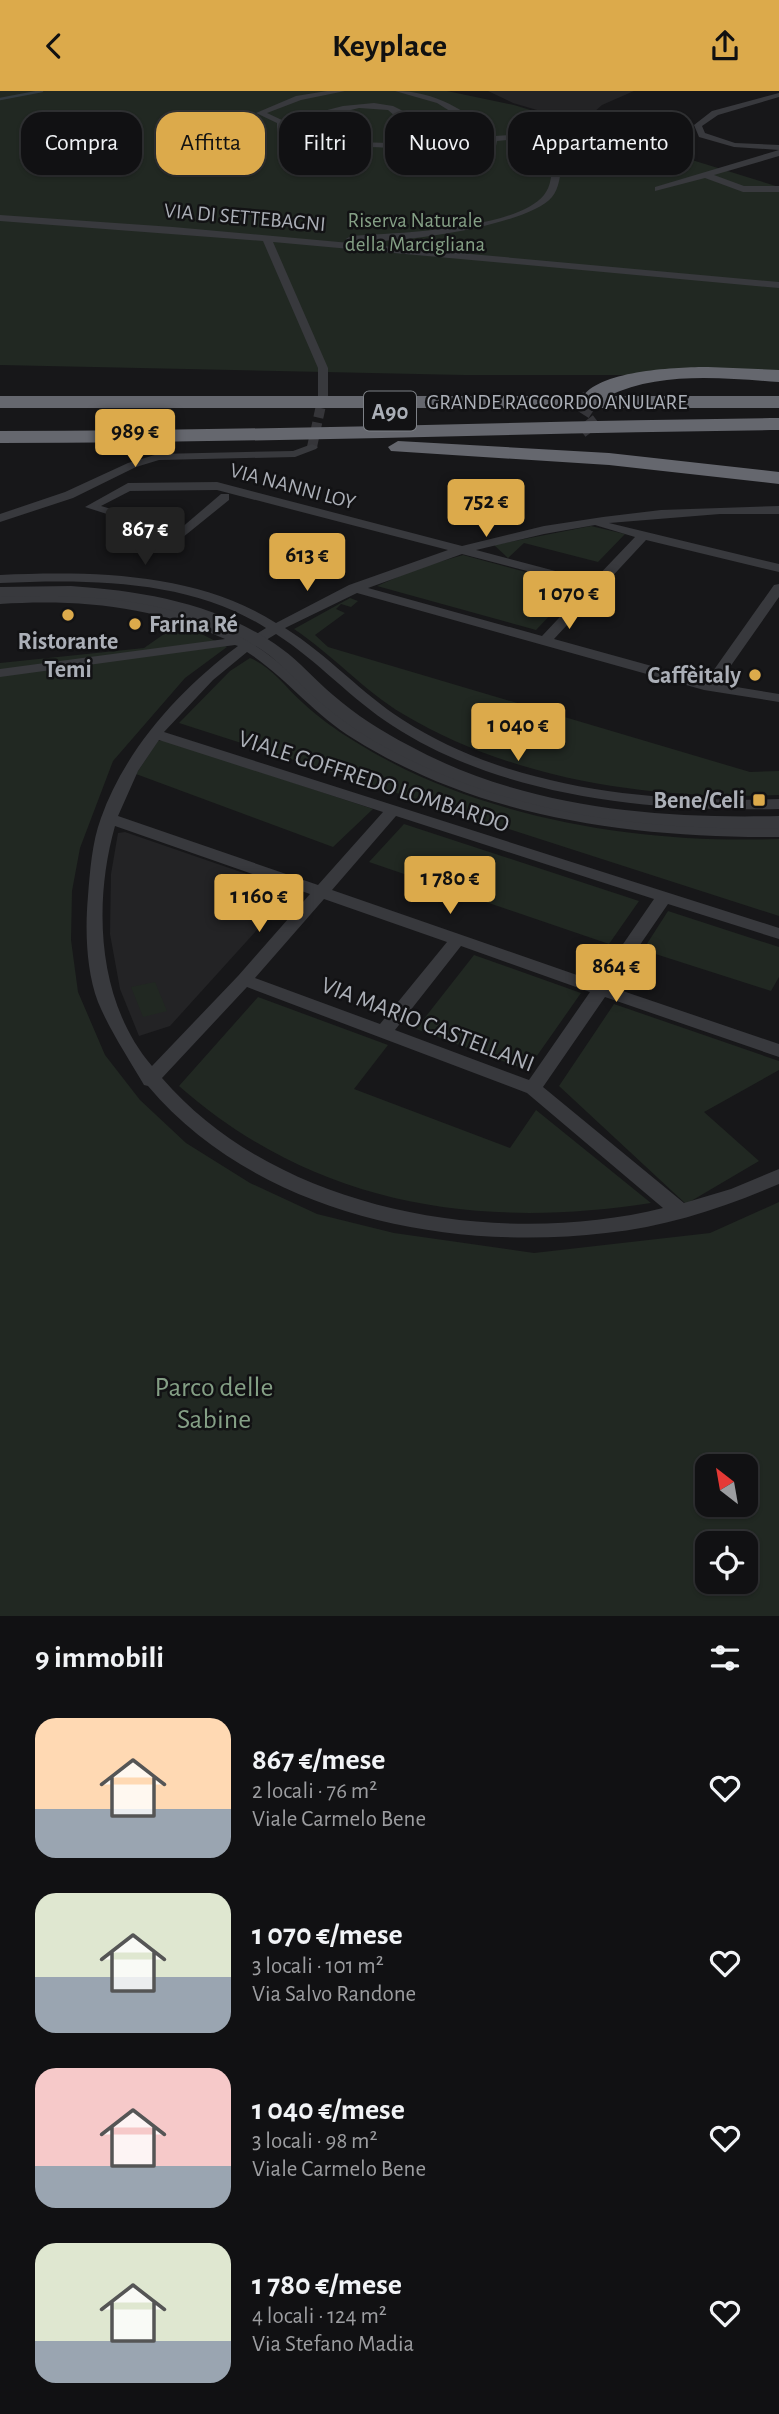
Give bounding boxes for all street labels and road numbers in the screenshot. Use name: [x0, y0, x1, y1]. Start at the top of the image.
street label: VIA DI SETTEBAGNI: [163, 200, 327, 235]
road number: A90: [364, 391, 416, 431]
street label: GRANDE RACCORDO ANULARE: [427, 392, 687, 413]
street label: VIA NANNI LOY: [228, 460, 358, 513]
street label: VIALE GOFFREDO LOMBARDO: [235, 727, 512, 837]
street label: VIA MARIO CASTELLANI: [318, 973, 538, 1077]

